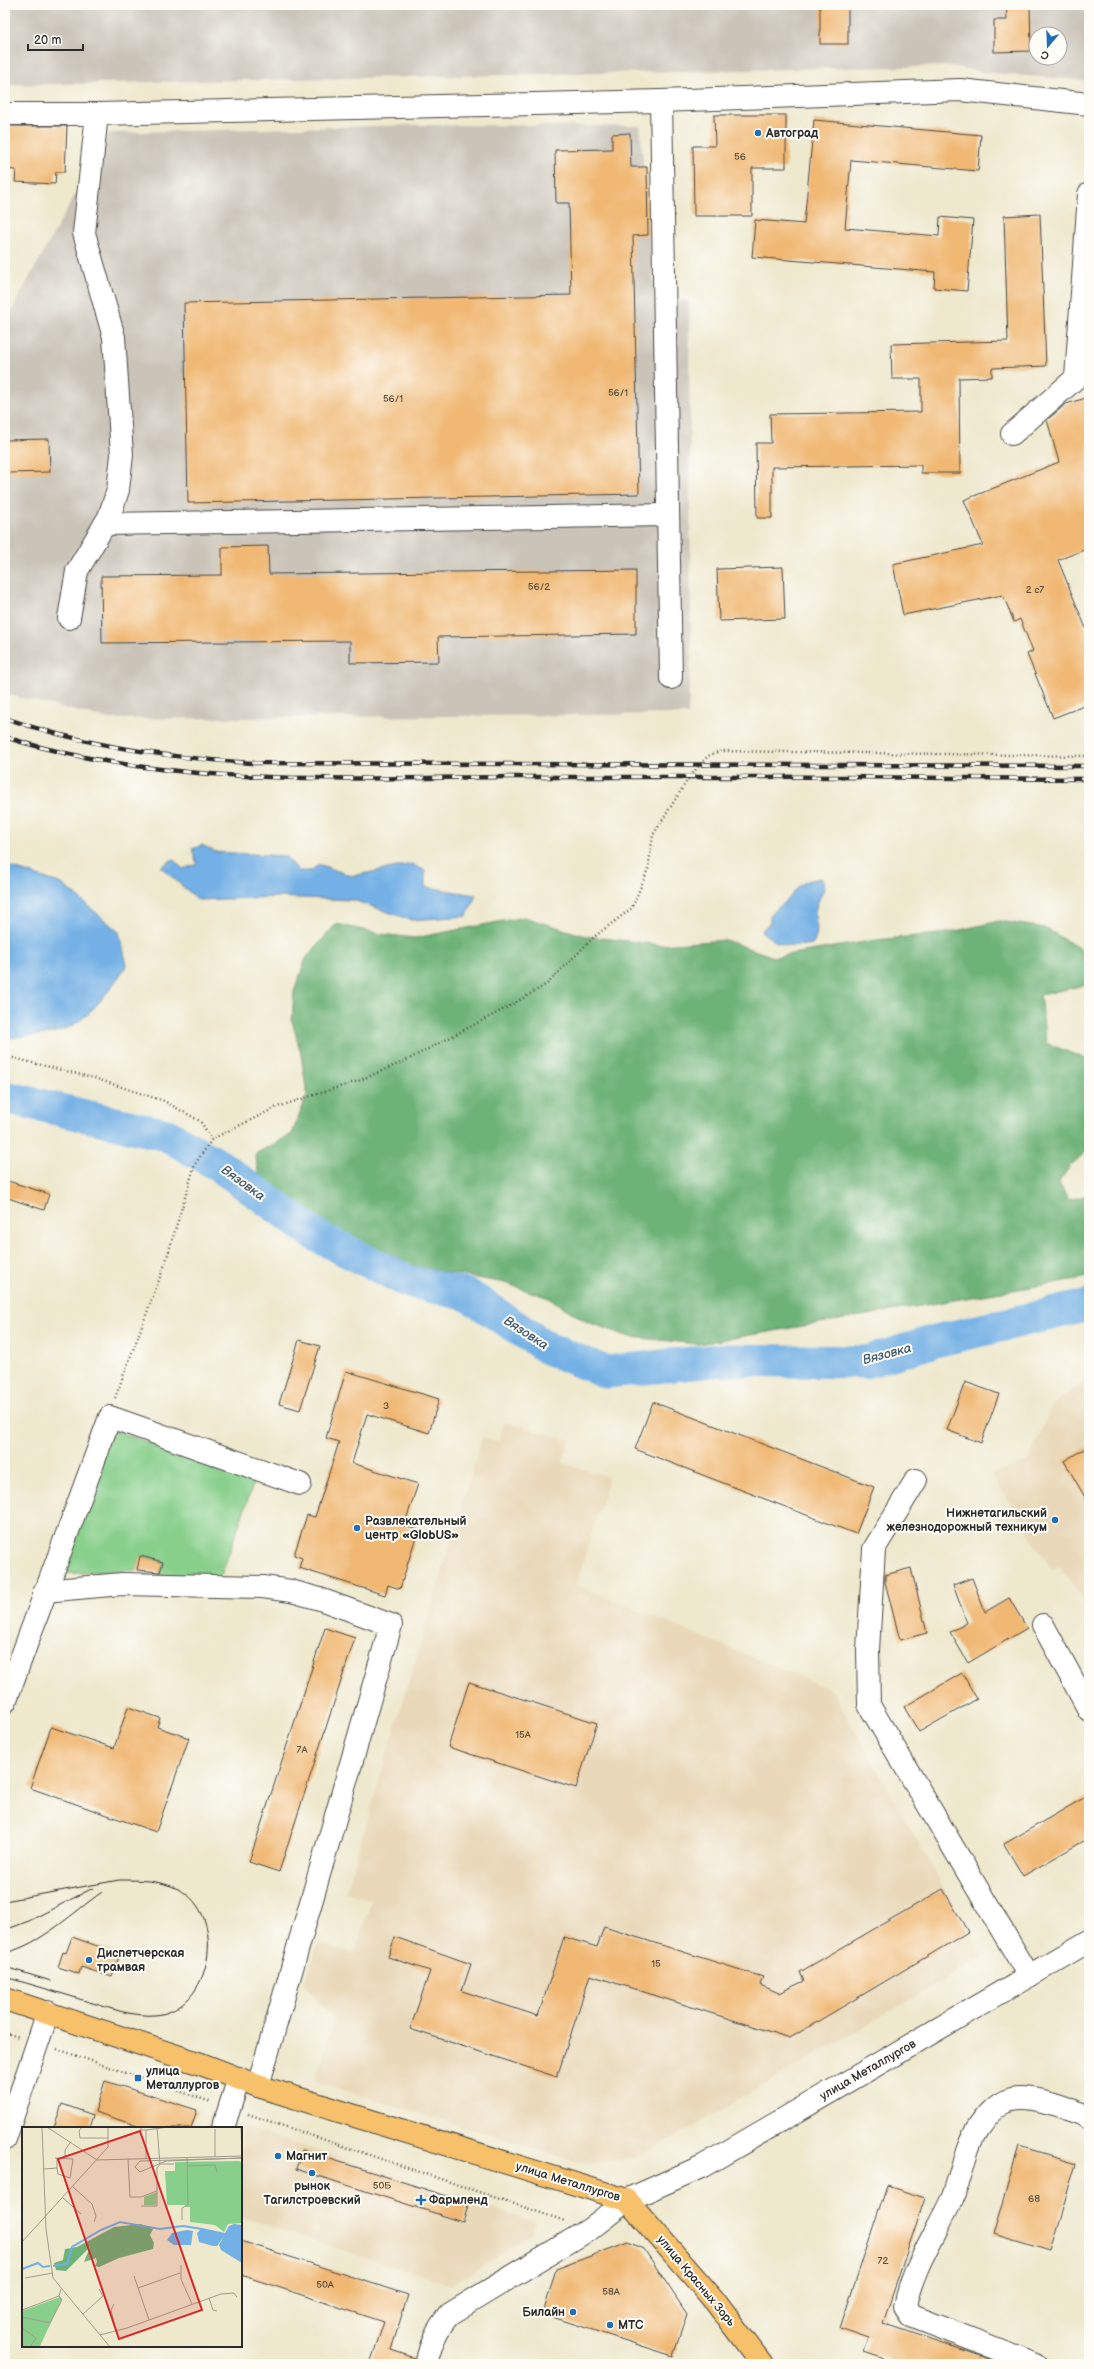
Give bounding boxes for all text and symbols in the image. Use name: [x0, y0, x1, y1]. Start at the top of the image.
scale bar: [28, 26, 83, 52]
north arrow: [1028, 26, 1068, 66]
text: 20 m: [34, 33, 61, 48]
text: С: [1039, 47, 1051, 62]
place label: Автоград: [765, 126, 819, 141]
marker: Автоград: [753, 128, 763, 138]
house number: 56: [734, 151, 746, 163]
house number: 56/1: [608, 387, 628, 399]
house number: 56/1: [383, 393, 403, 405]
house number: 56/2: [528, 581, 550, 593]
house number: 2 с7: [1026, 584, 1044, 596]
water label: Вязовка: [218, 1162, 268, 1204]
water label: Вязовка: [501, 1313, 552, 1353]
water label: Вязовка: [861, 1340, 913, 1368]
house number: 3: [383, 1400, 389, 1412]
place label: Нижнетагильский железнодорожный техникум: [887, 1506, 1047, 1535]
place label: Развлекательный центр «GlobUS»: [365, 1514, 467, 1543]
marker: Нижнетагильский железнодорожный техникум: [1050, 1515, 1060, 1525]
marker: Развлекательный центр «GlobUS»: [352, 1523, 362, 1533]
house number: 15А: [515, 1729, 532, 1741]
house number: 7А: [297, 1744, 308, 1756]
place label: Диспетчерская трамвая: [97, 1946, 184, 1975]
marker: Диспетчерская трамвая: [84, 1955, 94, 1965]
house number: 15: [651, 1958, 661, 1970]
street label: улица Металлургов: [817, 2036, 919, 2104]
place label: улица Металлургов: [146, 2064, 220, 2093]
marker: улица Металлургов: [133, 2073, 143, 2083]
inset map: [22, 2127, 242, 2347]
place label: Магнит: [286, 2149, 328, 2164]
marker: Магнит: [273, 2151, 283, 2161]
street label: улица Металлургов: [514, 2159, 623, 2205]
marker: рынок Тагилстроевский: [307, 2168, 317, 2178]
place label: рынок Тагилстроевский: [263, 2179, 361, 2208]
house number: 50Б: [373, 2180, 391, 2192]
place label: Фармленд: [429, 2193, 489, 2208]
house number: 68: [1028, 2193, 1040, 2205]
marker: Фармленд: [416, 2195, 426, 2205]
street label: улица Красных Зорь: [654, 2233, 738, 2330]
house number: 72: [878, 2255, 889, 2267]
house number: 50А: [316, 2279, 335, 2291]
house number: 58А: [602, 2286, 621, 2298]
place label: Билайн: [522, 2305, 565, 2320]
marker: Билайн: [568, 2307, 578, 2317]
place label: МТС: [618, 2318, 644, 2333]
marker: МТС: [605, 2320, 615, 2330]

